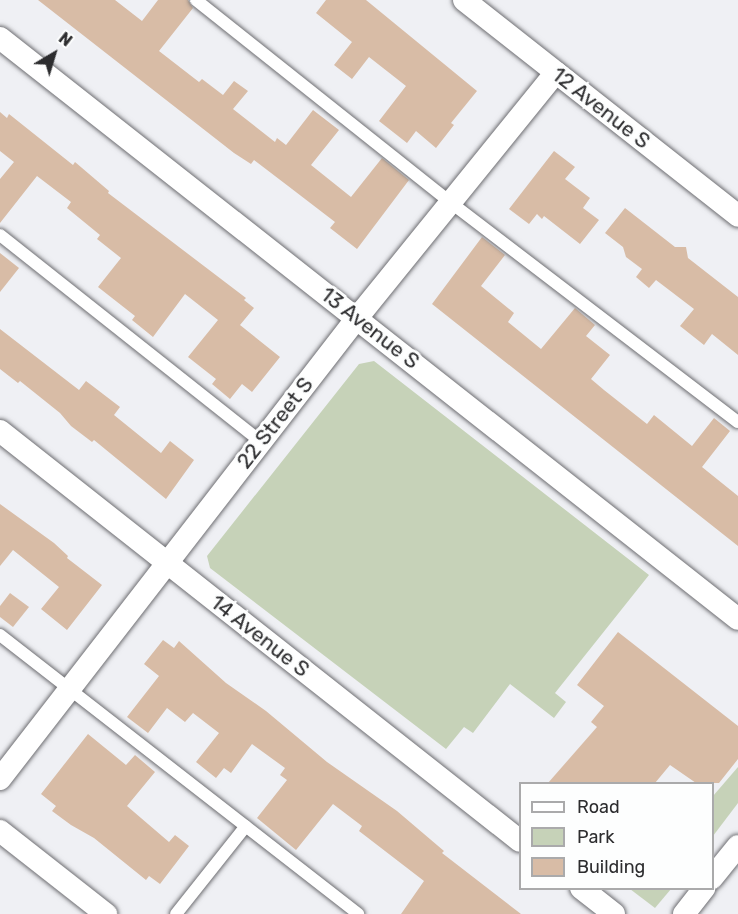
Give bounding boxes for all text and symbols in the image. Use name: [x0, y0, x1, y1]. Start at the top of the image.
north arrow: [24, 24, 84, 84]
text: N: [55, 28, 76, 50]
street label: 12 Avenue S: [547, 62, 655, 154]
street label: 13 Avenue S: [316, 282, 424, 374]
street label: 22 Street S: [232, 372, 318, 474]
street label: 14 Avenue S: [205, 589, 315, 683]
legend: [519, 782, 714, 890]
text: Road: [577, 796, 620, 818]
text: Park: [577, 826, 614, 848]
text: Building: [577, 856, 645, 878]

